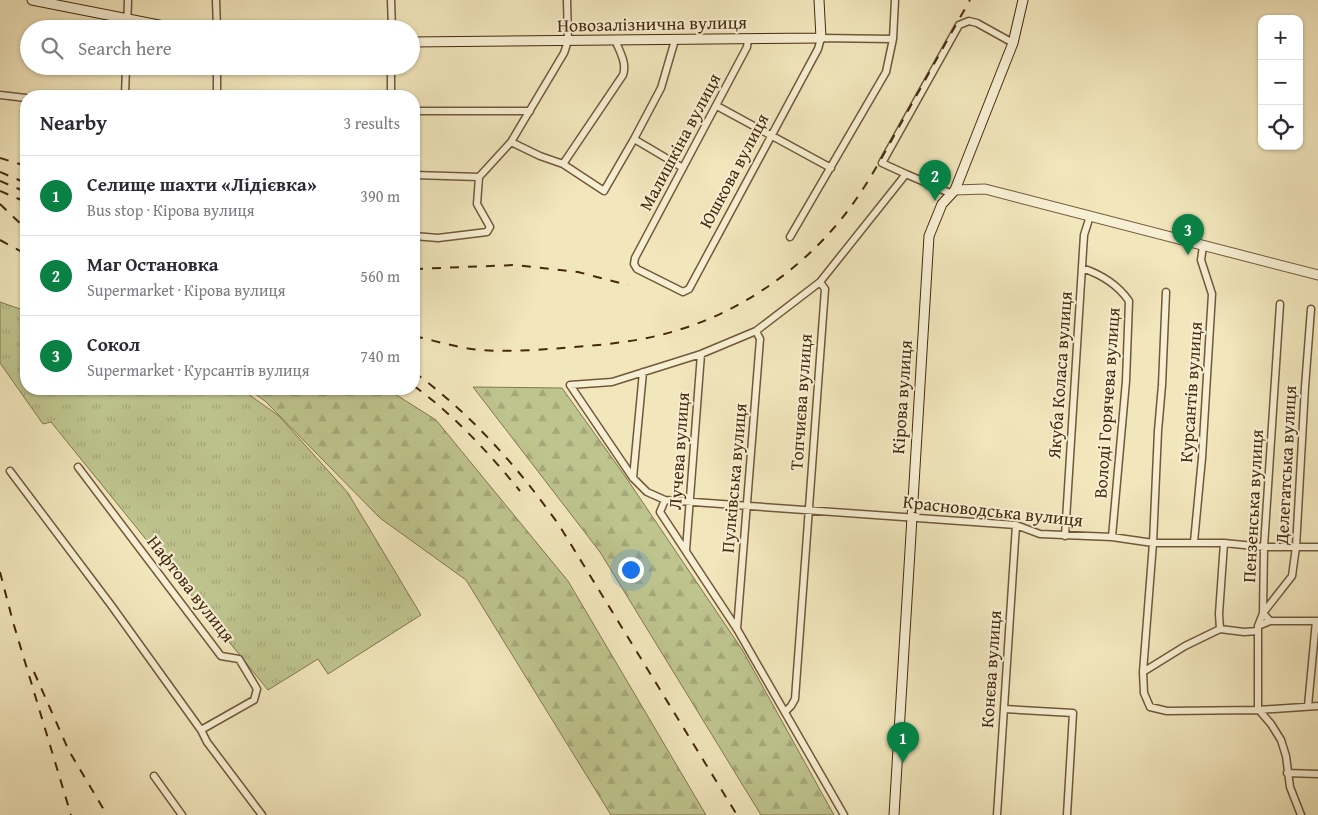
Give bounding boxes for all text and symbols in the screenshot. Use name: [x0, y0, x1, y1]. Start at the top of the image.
street label: Новозалізнична вулиця: [557, 8, 747, 39]
map controls: [1258, 15, 1303, 150]
button: +: [1258, 15, 1303, 60]
search box: [20, 20, 420, 75]
icon: search: [38, 34, 66, 62]
text: Search here: [78, 34, 172, 62]
button: −: [1258, 60, 1303, 105]
street label: Малишкіна вулиця: [632, 68, 727, 215]
button: locate: [1258, 105, 1303, 150]
text: Nearby: [40, 107, 107, 138]
street label: Юшкова вулиця: [692, 108, 775, 233]
text: 3 results: [343, 111, 400, 135]
pin: 2: [919, 160, 951, 201]
text: Селище шахти «Лідієвка»: [87, 170, 317, 198]
text: 1: [52, 184, 60, 208]
text: 390 m: [360, 184, 400, 208]
text: Bus stop · Кірова вулиця: [87, 198, 255, 222]
pin: 3: [1172, 214, 1204, 255]
text: Маг Остановка: [87, 250, 218, 278]
text: 2: [52, 264, 60, 288]
text: 560 m: [360, 264, 400, 288]
text: Supermarket · Кірова вулиця: [87, 278, 286, 302]
street label: Якуба Коласа вулиця: [1040, 290, 1079, 461]
street label: Володі Горячева вулиця: [1086, 307, 1127, 499]
street label: Курсантів вулиця: [1172, 321, 1209, 463]
text: Сокол: [87, 330, 140, 358]
street label: Топчиєва вулиця: [782, 333, 819, 471]
street label: Кірова вулиця: [884, 339, 919, 455]
text: 3: [52, 344, 60, 368]
text: 740 m: [360, 344, 400, 368]
text: Supermarket · Курсантів вулиця: [87, 358, 310, 382]
street label: Делегатська вулиця: [1268, 385, 1303, 546]
street label: Лучева вулиця: [661, 391, 696, 511]
street label: Пулківська вулиця: [714, 402, 753, 554]
street label: Пензенська вулиця: [1235, 429, 1270, 583]
street label: Красноводська вулиця: [902, 488, 1084, 533]
street label: Нафтова вулиця: [141, 529, 242, 648]
your location: [618, 557, 644, 583]
street label: Конєва вулиця: [973, 609, 1008, 729]
pin: 1: [887, 722, 919, 763]

